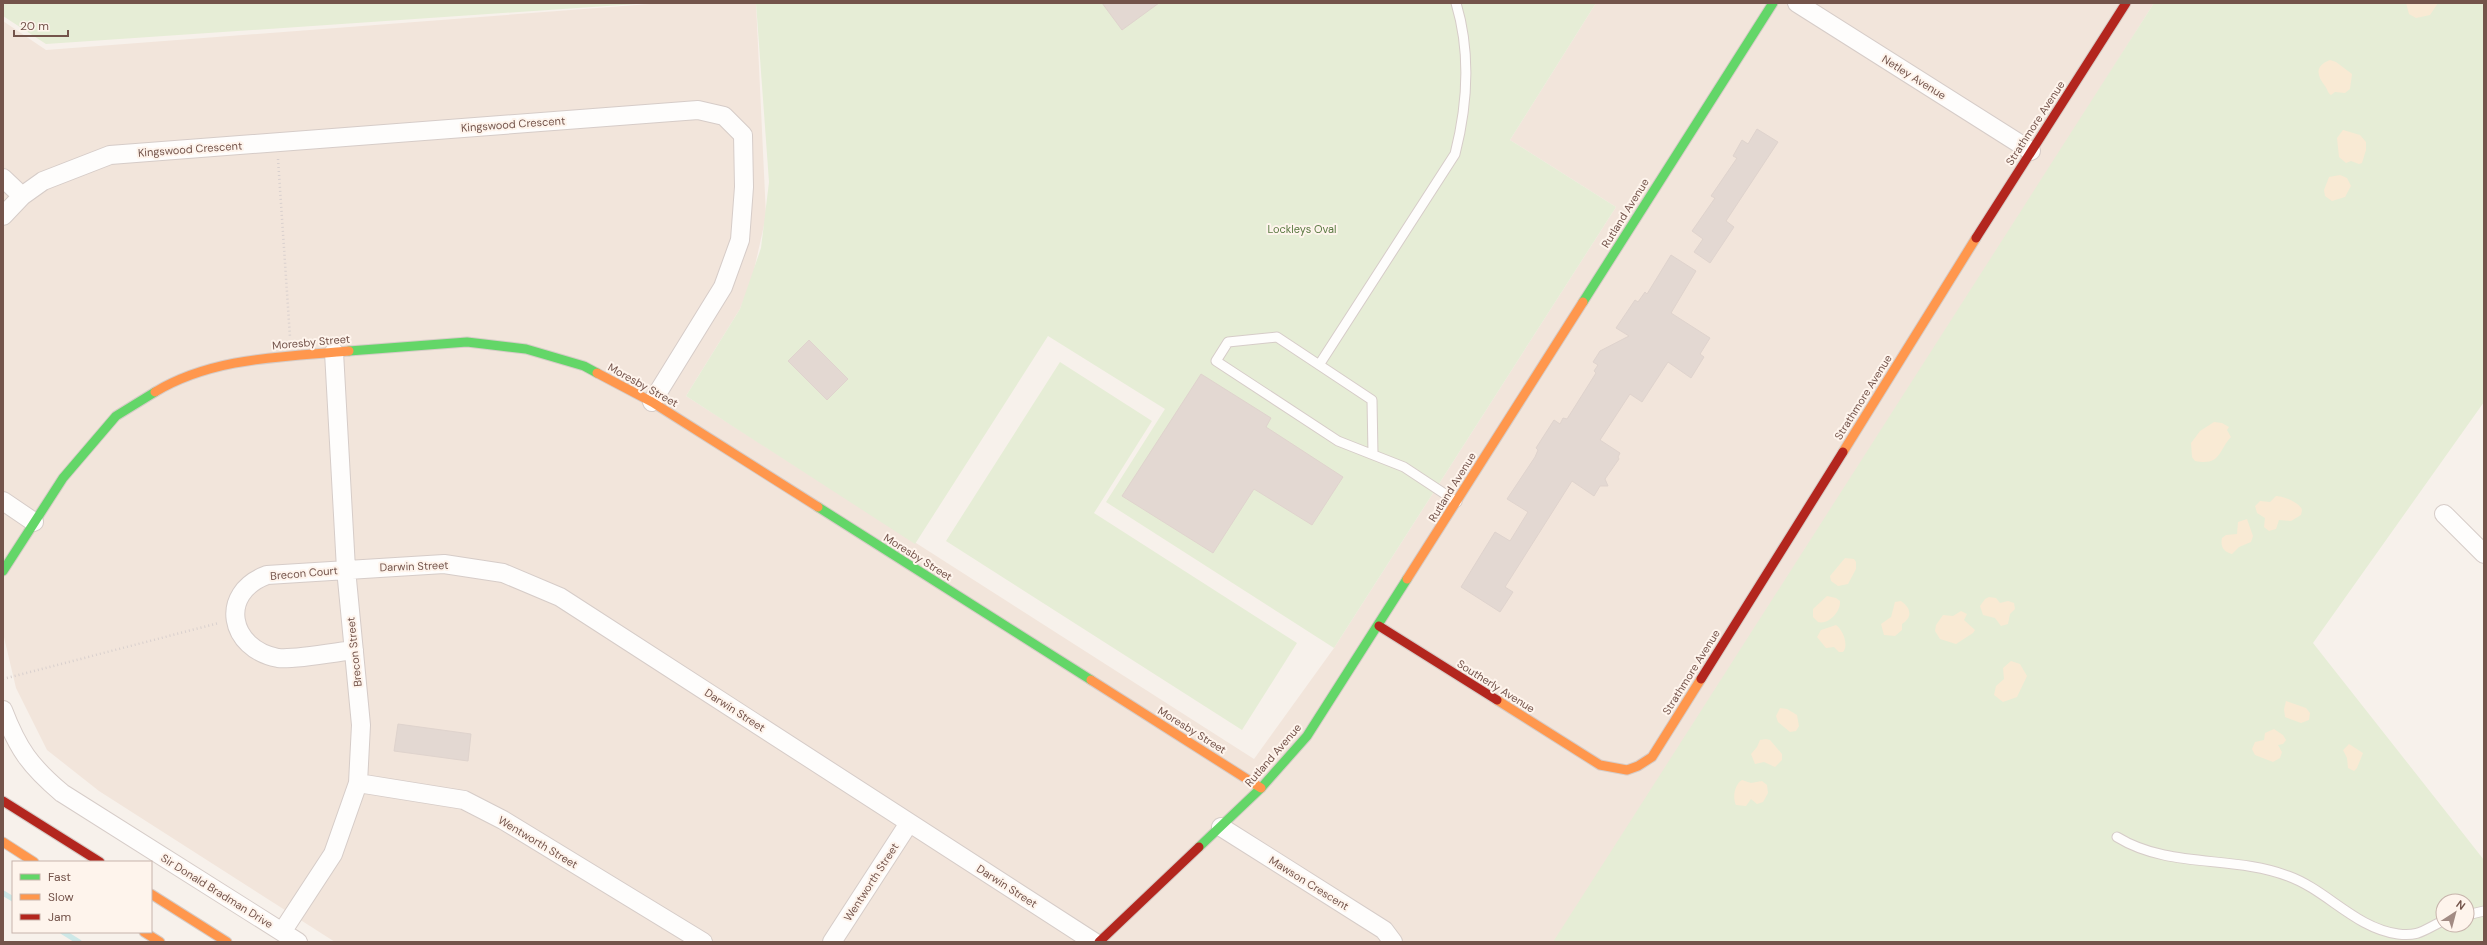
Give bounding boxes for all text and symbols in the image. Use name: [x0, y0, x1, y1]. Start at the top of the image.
scale bar: [14, 12, 68, 38]
text: 20 m: [20, 18, 49, 34]
street label: Netley Avenue: [1879, 52, 1949, 102]
street label: Strathmore Avenue: [2002, 78, 2068, 168]
street label: Kingswood Crescent: [460, 113, 566, 135]
street label: Kingswood Crescent: [137, 138, 243, 160]
street label: Rutland Avenue: [1598, 176, 1652, 250]
park label: Lockleys Oval: [1267, 222, 1337, 236]
street label: Moresby Street: [271, 332, 351, 352]
street label: Strathmore Avenue: [1831, 352, 1895, 442]
street label: Moresby Street: [605, 360, 681, 410]
street label: Rutland Avenue: [1425, 450, 1479, 524]
street label: Moresby Street: [881, 530, 955, 584]
street label: Darwin Street: [379, 558, 449, 574]
street label: Brecon Court: [270, 563, 338, 583]
street label: Brecon Street: [343, 616, 365, 688]
street label: Strathmore Avenue: [1659, 627, 1723, 717]
street label: Southerly Avenue: [1455, 656, 1537, 716]
street label: Darwin Street: [702, 685, 768, 735]
street label: Moresby Street: [1155, 703, 1229, 757]
street label: Rutland Avenue: [1242, 721, 1304, 789]
street label: Wentworth Street: [496, 813, 580, 871]
street label: Wentworth Street: [840, 840, 902, 924]
street label: Sir Donald Bradman Drive: [158, 851, 276, 931]
street label: Mawson Crescent: [1266, 853, 1352, 913]
legend: [12, 861, 152, 933]
street label: Darwin Street: [974, 861, 1040, 911]
text: Fast: [48, 869, 71, 885]
text: Slow: [48, 889, 74, 905]
north arrow: [2435, 893, 2475, 933]
text: N: [2454, 897, 2468, 913]
text: Jam: [48, 909, 71, 925]

